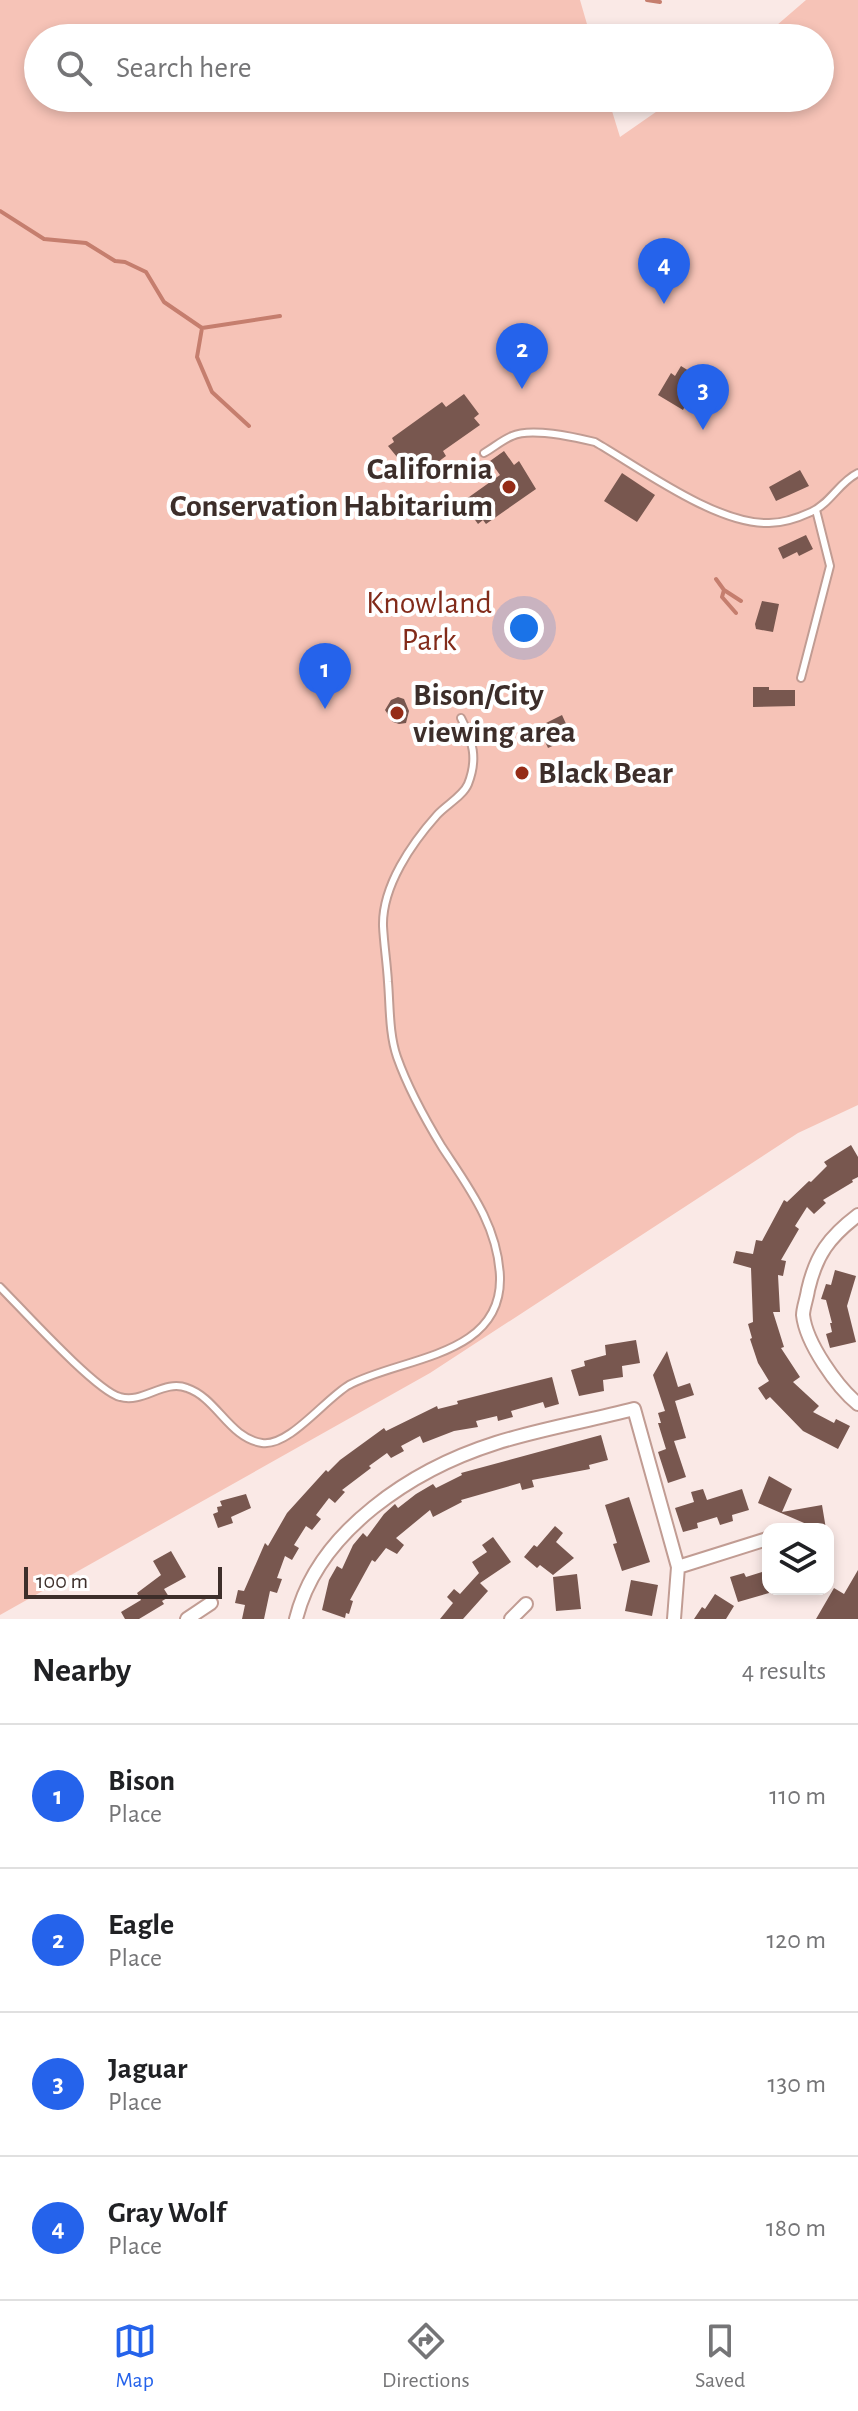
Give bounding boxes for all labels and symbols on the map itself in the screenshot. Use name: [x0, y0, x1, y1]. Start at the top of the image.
pin: 4: [638, 238, 690, 304]
pin: 2: [496, 323, 548, 389]
pin: 3: [677, 364, 729, 430]
place label: California Conservation Habitarium: [170, 453, 493, 522]
marker: California Conservation Habitarium: [500, 478, 518, 496]
park label: Knowland Park: [366, 587, 492, 656]
your location: [504, 608, 544, 648]
pin: 1: [299, 643, 351, 709]
place label: Bison/City viewing area: [413, 679, 576, 748]
marker: Bison/City viewing area: [388, 704, 406, 722]
place label: Black Bear: [538, 757, 673, 789]
marker: Black Bear: [513, 764, 531, 782]
scale bar: [24, 1563, 222, 1599]

